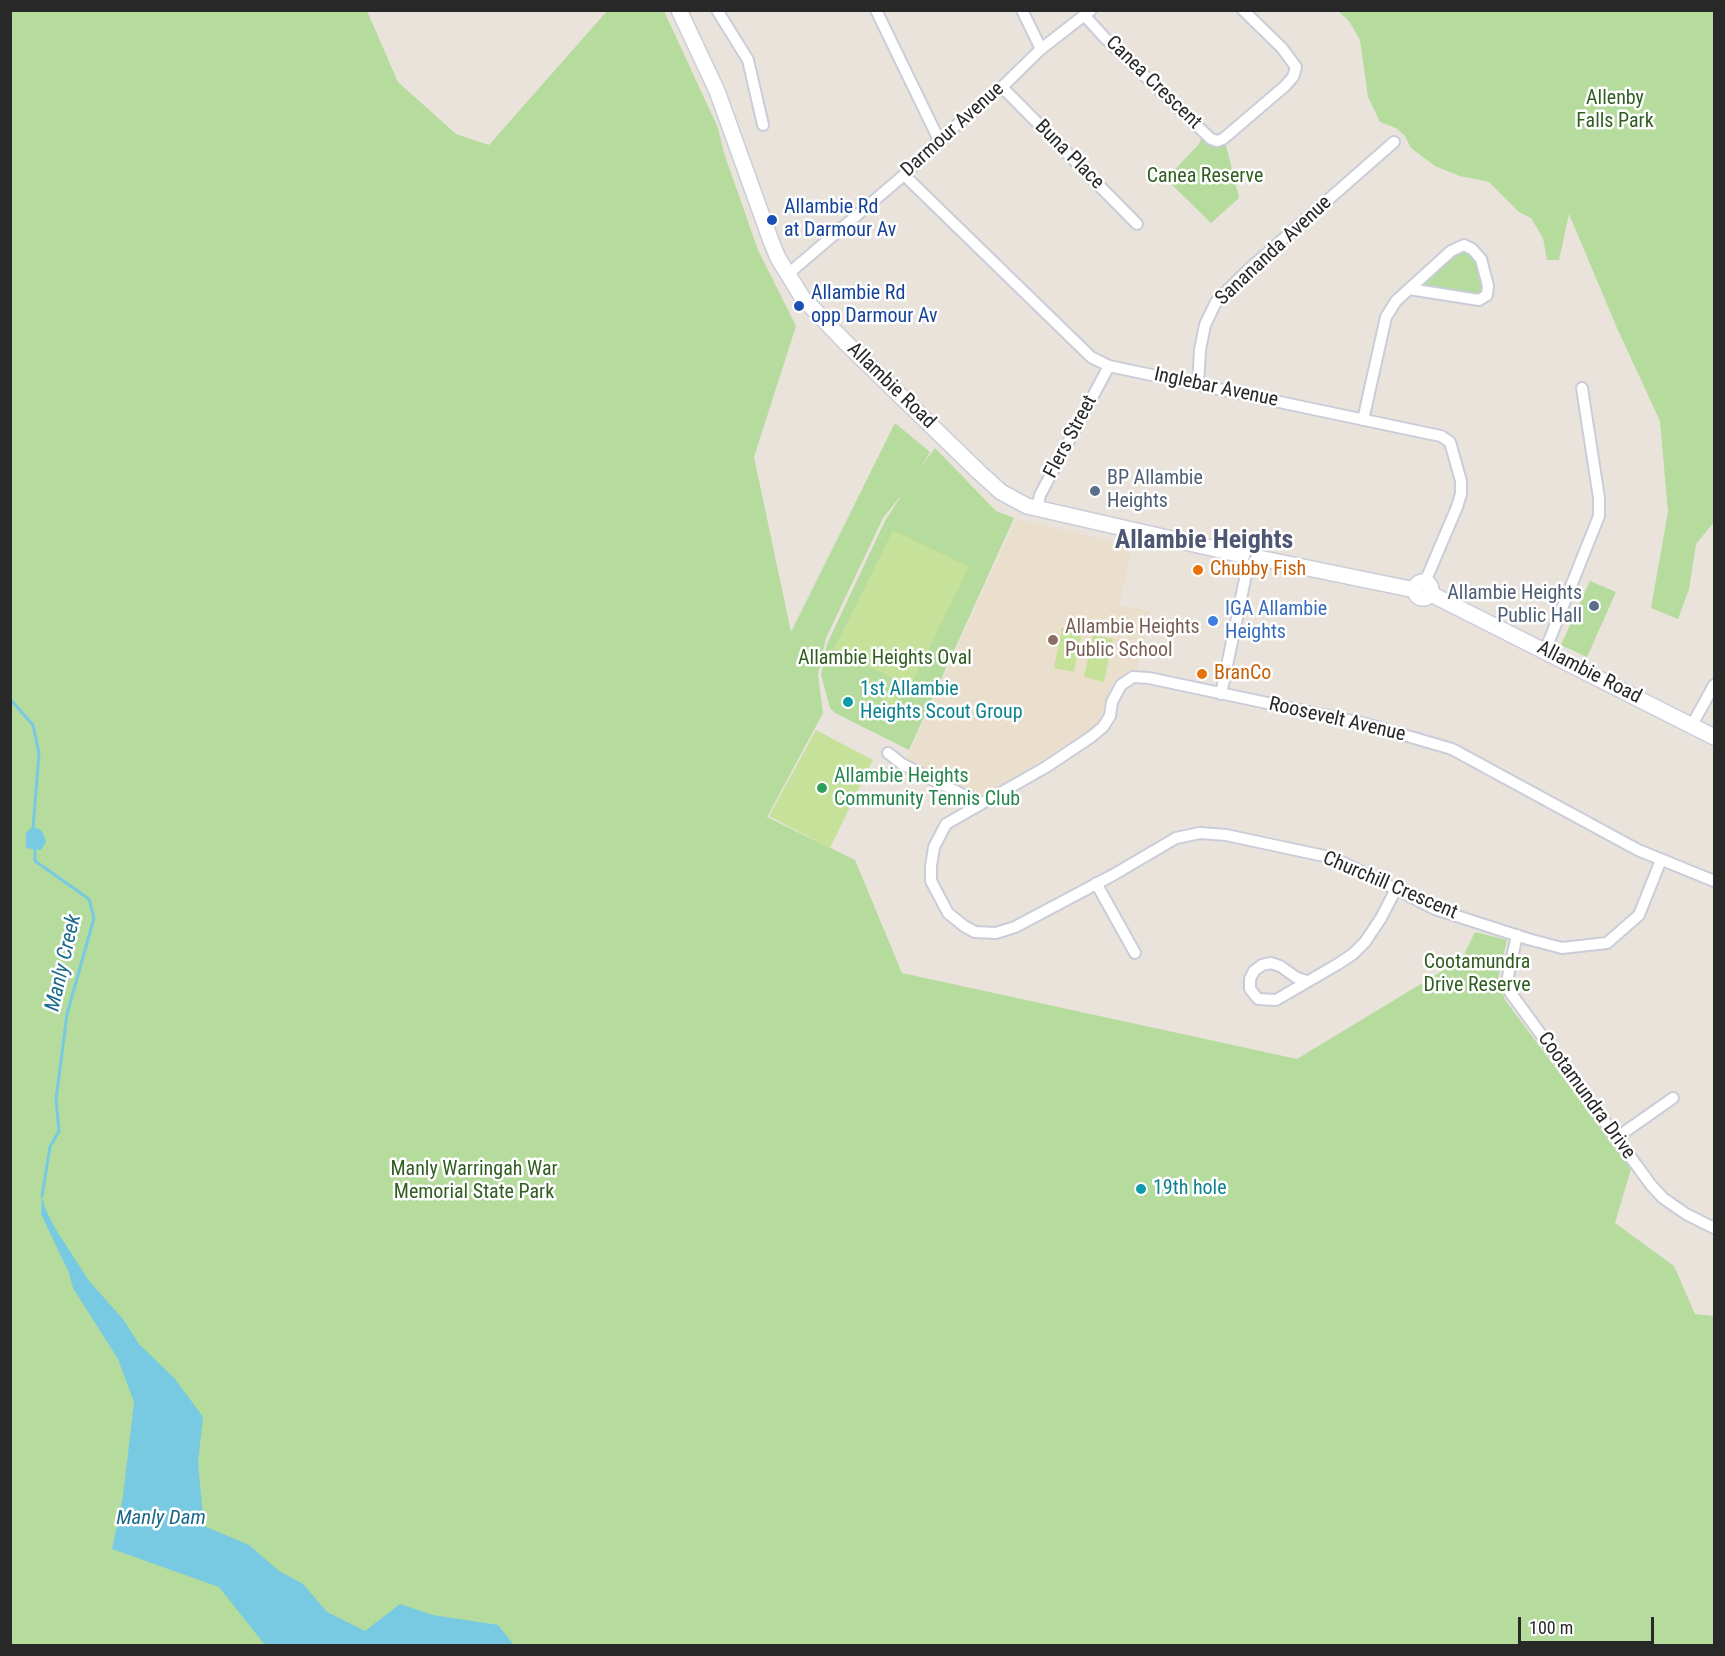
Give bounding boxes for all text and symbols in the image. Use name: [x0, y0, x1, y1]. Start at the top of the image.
street label: Canea Crescent: [1100, 31, 1206, 135]
street label: Darmour Avenue: [897, 78, 1009, 182]
park label: Allenby Falls Park: [1576, 87, 1654, 134]
street label: Buna Place: [1029, 115, 1109, 195]
park label: Canea Reserve: [1147, 165, 1263, 189]
street label: Sanananda Avenue: [1211, 191, 1337, 311]
place label: Allambie Rd at Darmour Av: [784, 196, 896, 243]
marker: Allambie Rd at Darmour Av: [765, 213, 779, 227]
place label: Allambie Rd opp Darmour Av: [811, 282, 937, 329]
marker: Allambie Rd opp Darmour Av: [792, 299, 806, 313]
street label: Allambie Road: [842, 338, 940, 434]
street label: Inglebar Avenue: [1152, 363, 1280, 413]
street label: Flers Street: [1039, 392, 1103, 482]
place label: BP Allambie Heights: [1107, 467, 1203, 514]
marker: BP Allambie Heights: [1088, 484, 1102, 498]
district label: Allambie Heights: [1115, 525, 1293, 557]
place label: Chubby Fish: [1210, 558, 1306, 582]
marker: Chubby Fish: [1191, 563, 1205, 577]
place label: Allambie Heights Public Hall: [1447, 582, 1582, 629]
place label: IGA Allambie Heights: [1225, 598, 1327, 645]
marker: Allambie Heights Public Hall: [1587, 599, 1601, 613]
marker: IGA Allambie Heights: [1206, 614, 1220, 628]
place label: Allambie Heights Public School: [1065, 616, 1200, 663]
marker: Allambie Heights Public School: [1046, 633, 1060, 647]
street label: Allambie Road: [1533, 636, 1645, 710]
park label: Allambie Heights Oval: [798, 647, 972, 671]
place label: BranCo: [1214, 662, 1271, 686]
marker: BranCo: [1195, 667, 1209, 681]
place label: 1st Allambie Heights Scout Group: [860, 678, 1023, 725]
street label: Roosevelt Avenue: [1266, 693, 1408, 747]
marker: 1st Allambie Heights Scout Group: [841, 695, 855, 709]
place label: Allambie Heights Community Tennis Club: [834, 765, 1020, 812]
marker: Allambie Heights Community Tennis Club: [815, 781, 829, 795]
street label: Churchill Crescent: [1319, 847, 1461, 925]
water label: Manly Creek: [41, 912, 87, 1014]
park label: Cootamundra Drive Reserve: [1423, 951, 1531, 998]
street label: Cootamundra Drive: [1532, 1028, 1640, 1164]
park label: Manly Warringah War Memorial State Park: [390, 1158, 558, 1205]
place label: 19th hole: [1153, 1177, 1227, 1201]
marker: 19th hole: [1134, 1182, 1148, 1196]
water label: Manly Dam: [116, 1506, 206, 1532]
scale bar: [1521, 1605, 1658, 1643]
text: 100 m: [1529, 1617, 1573, 1638]

